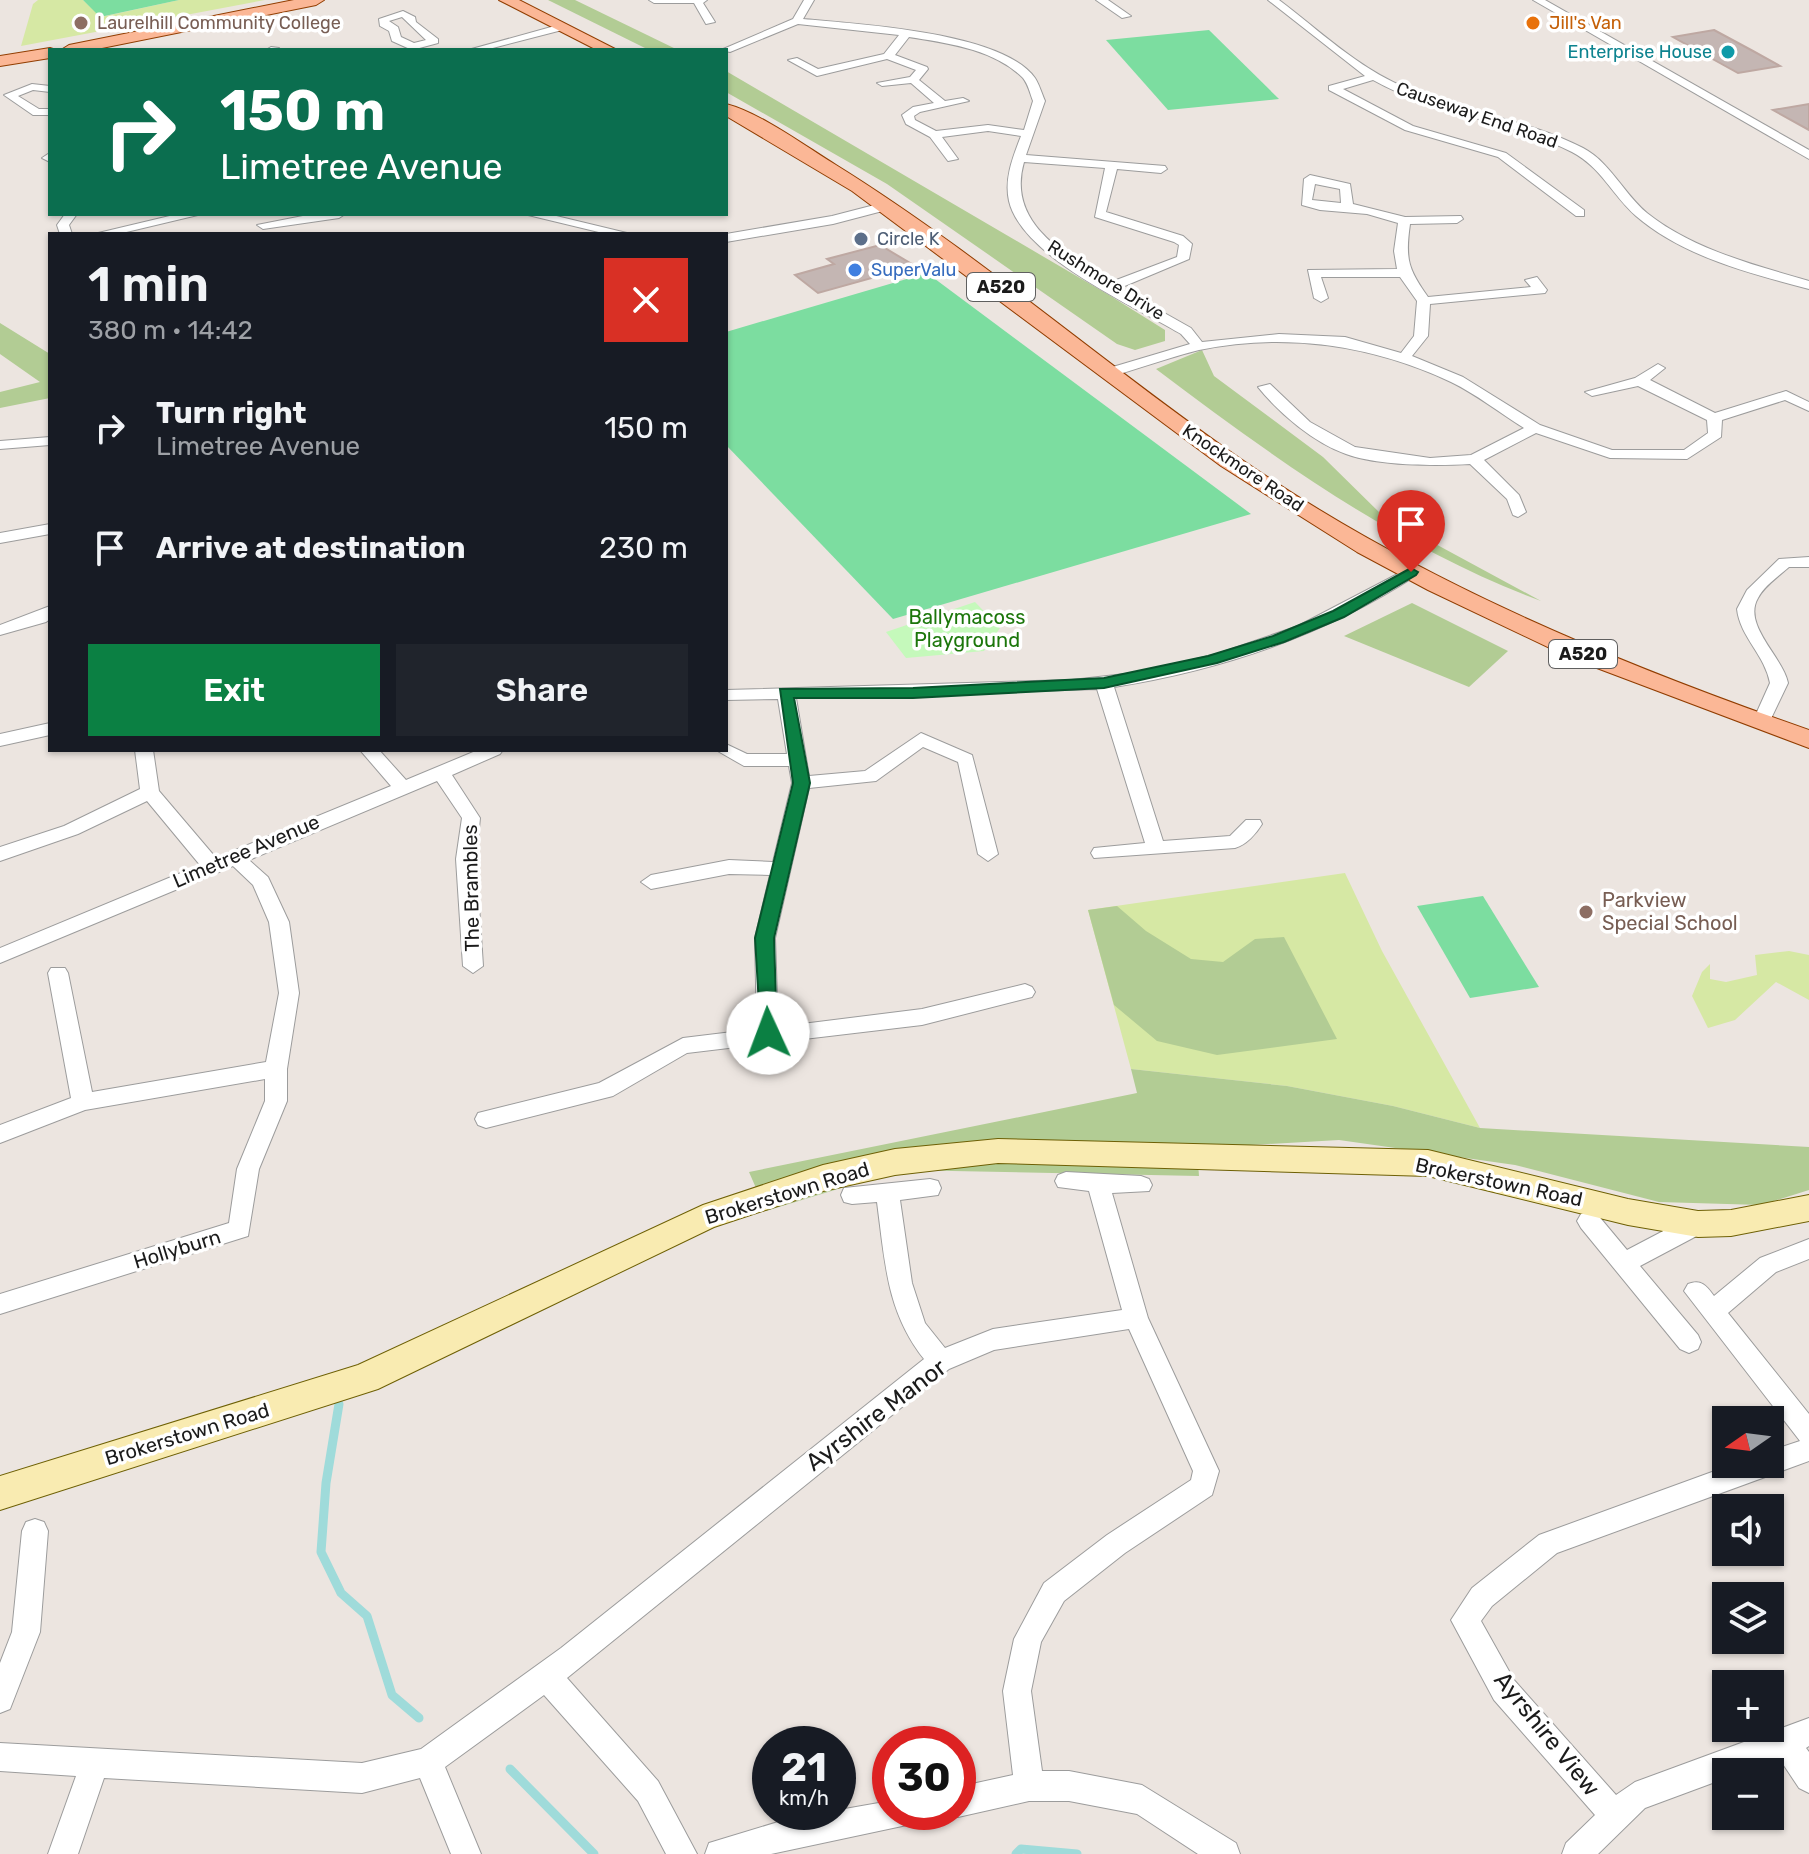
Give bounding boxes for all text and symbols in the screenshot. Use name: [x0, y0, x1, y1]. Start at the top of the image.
place label: Laurelhill Community College: [97, 12, 341, 34]
place label: Jill's Van: [1549, 12, 1622, 34]
marker: Laurelhill Community College: [72, 14, 90, 32]
marker: Jill's Van: [1524, 14, 1542, 32]
place label: Enterprise House: [1567, 41, 1712, 63]
marker: Enterprise House: [1719, 43, 1737, 61]
street label: Causeway End Road: [1393, 77, 1561, 153]
text: 150 m: [220, 78, 385, 144]
icon: right: [88, 80, 192, 184]
text: Limetree Avenue: [220, 145, 503, 188]
place label: Circle K: [877, 228, 940, 250]
marker: Circle K: [852, 230, 870, 248]
street label: Rushmore Drive: [1044, 235, 1168, 325]
text: 1 min: [88, 256, 209, 313]
button: close: [604, 258, 688, 342]
place label: SuperValu: [871, 259, 956, 281]
marker: SuperValu: [846, 261, 864, 279]
road number: A520: [967, 273, 1035, 301]
text: 380 m · 14:42: [88, 315, 253, 346]
text: Turn right: [156, 395, 307, 431]
icon: right: [88, 406, 132, 450]
text: 150 m: [604, 410, 688, 446]
street label: Knockmore Road: [1178, 419, 1308, 517]
text: Limetree Avenue: [156, 431, 360, 462]
pin: [1377, 490, 1445, 572]
icon: arrive: [1389, 502, 1433, 546]
icon: arrive: [88, 526, 132, 570]
text: Arrive at destination: [156, 530, 466, 566]
text: 230 m: [599, 530, 688, 566]
park label: Ballymacoss Playground: [909, 605, 1025, 652]
road number: A520: [1549, 640, 1617, 668]
button: Exit: [88, 644, 380, 736]
button: Share: [396, 644, 688, 736]
street label: Limetree Avenue: [169, 809, 323, 893]
street label: The Brambles: [458, 824, 484, 952]
place label: Parkview Special School: [1602, 888, 1738, 935]
marker: Parkview Special School: [1577, 903, 1595, 921]
position arrow: [726, 991, 810, 1075]
street label: Brokerstown Road: [1413, 1153, 1585, 1211]
street label: Brokerstown Road: [702, 1157, 872, 1229]
street label: Hollyburn: [130, 1224, 224, 1274]
street label: Ayrshire Manor: [800, 1353, 952, 1477]
street label: Brokerstown Road: [102, 1398, 272, 1470]
north arrow: [1712, 1406, 1784, 1478]
map controls: [1712, 1406, 1784, 1830]
button: sound: [1712, 1494, 1784, 1566]
button: layers: [1712, 1582, 1784, 1654]
street label: Ayrshire View: [1488, 1666, 1606, 1802]
button: +: [1712, 1670, 1784, 1742]
speed limit sign: 30: [872, 1726, 976, 1830]
text: 21: [781, 1744, 827, 1791]
button: −: [1712, 1758, 1784, 1830]
text: km/h: [779, 1786, 829, 1810]

